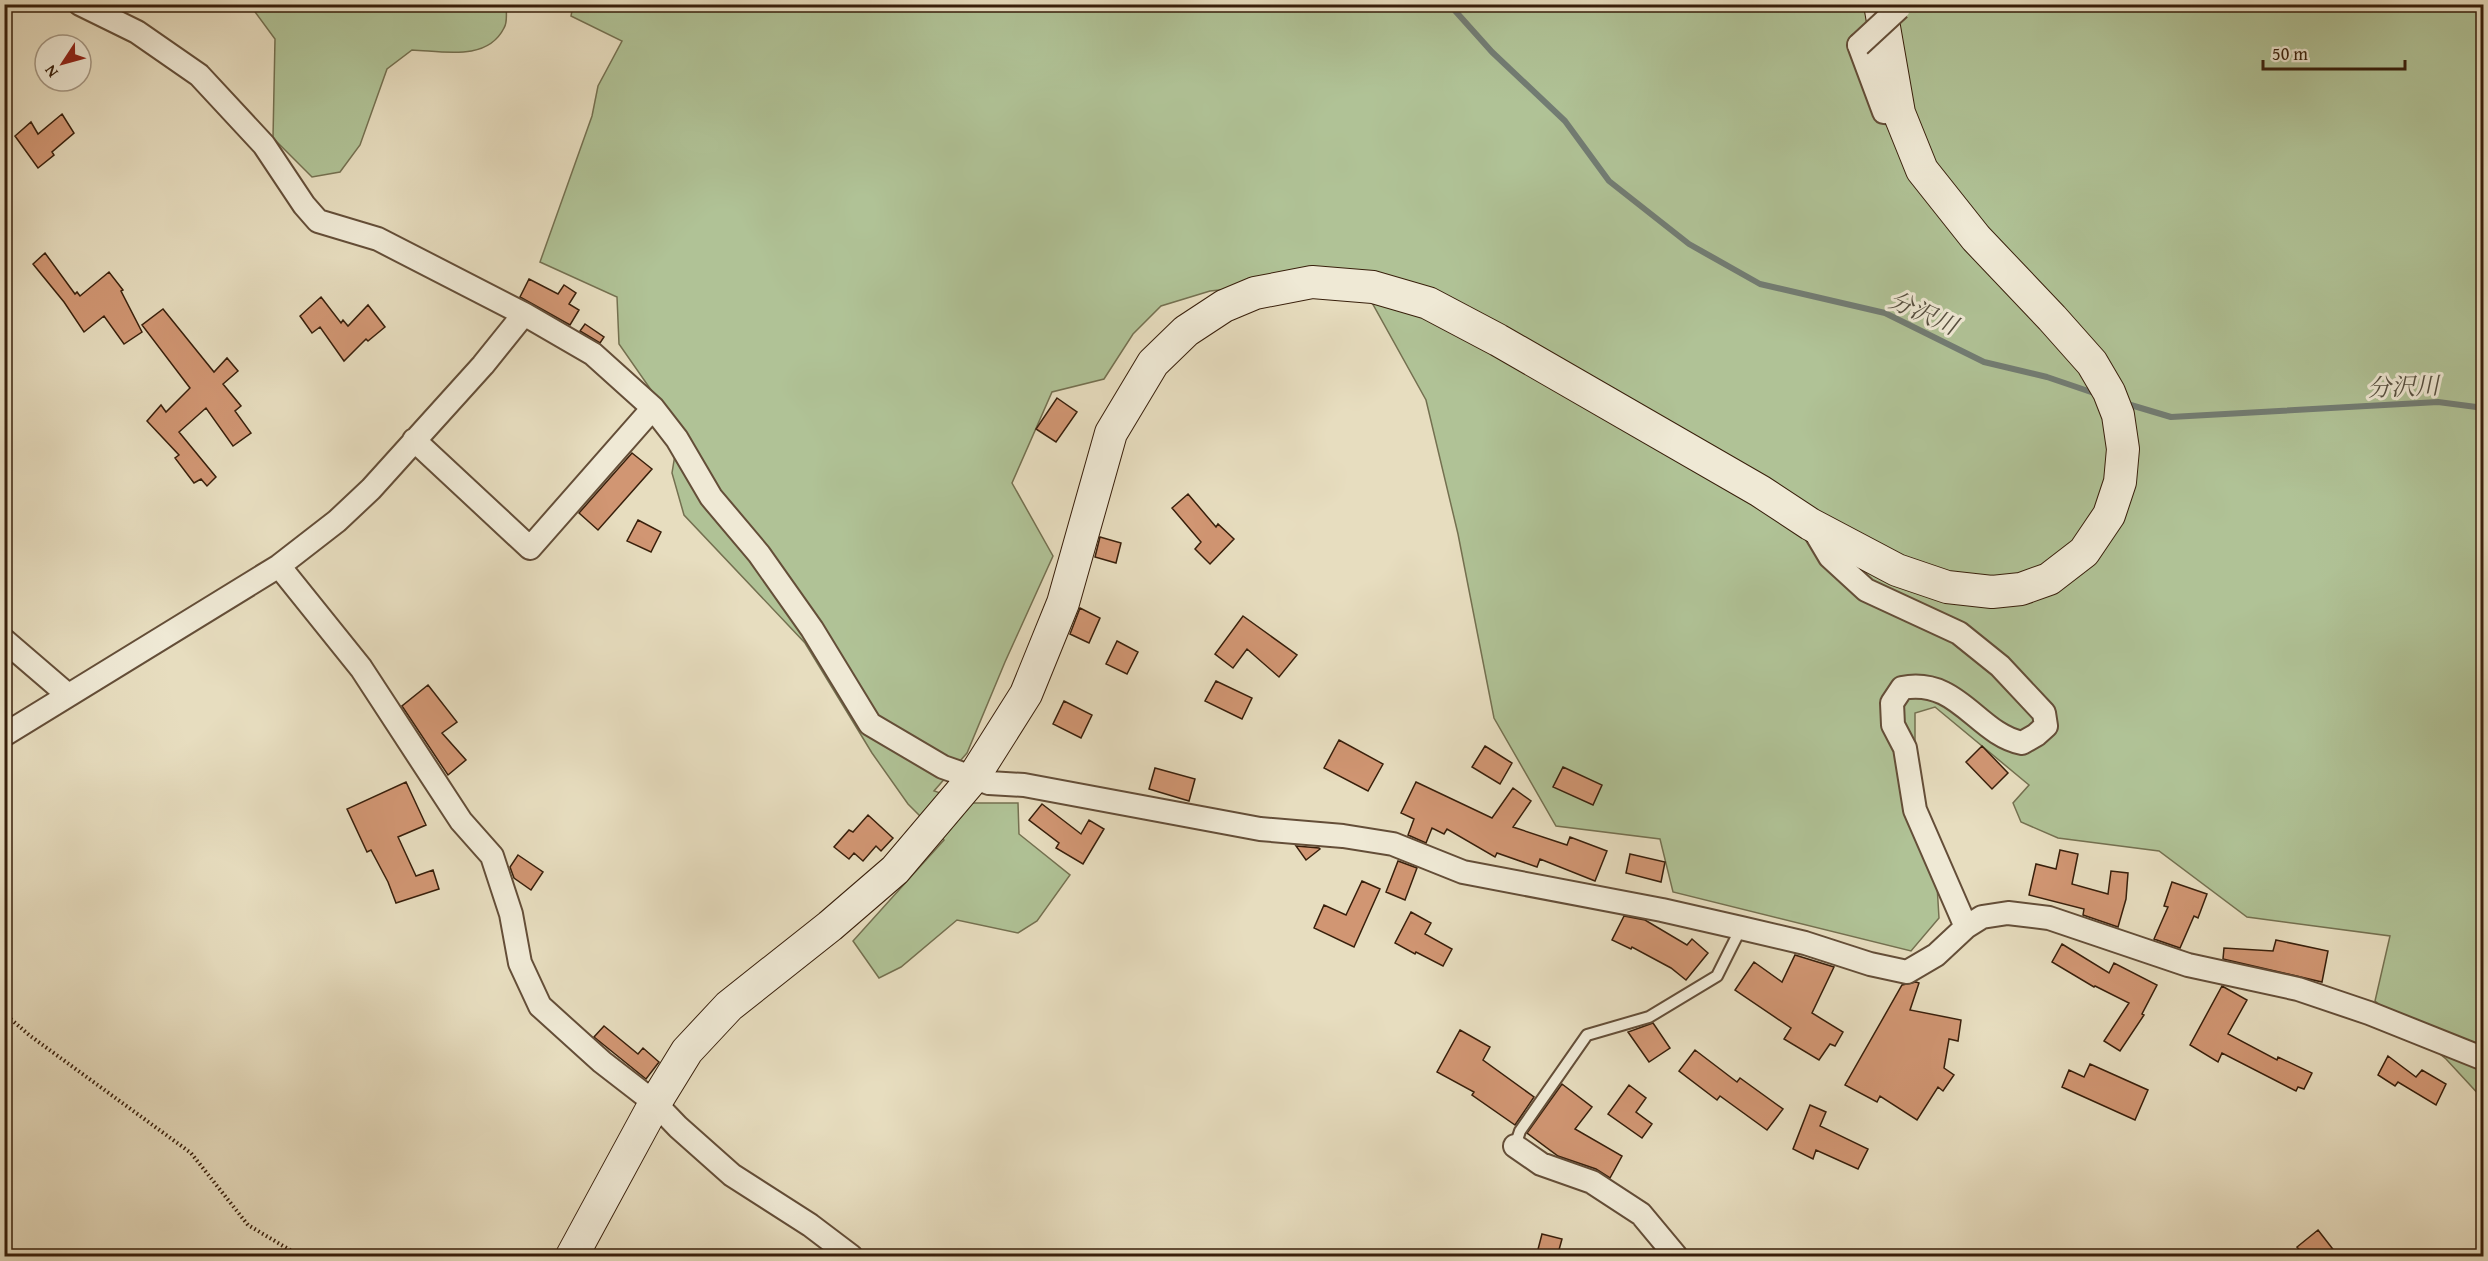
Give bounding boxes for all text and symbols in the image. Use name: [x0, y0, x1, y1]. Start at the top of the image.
north arrow: [33, 33, 93, 93]
scale bar: [2263, 33, 2406, 71]
text: 50 m: [2272, 40, 2308, 67]
text: N: [38, 60, 64, 83]
water label: 分沢川: [1883, 282, 1966, 344]
water label: 分沢川: [2366, 368, 2443, 405]

